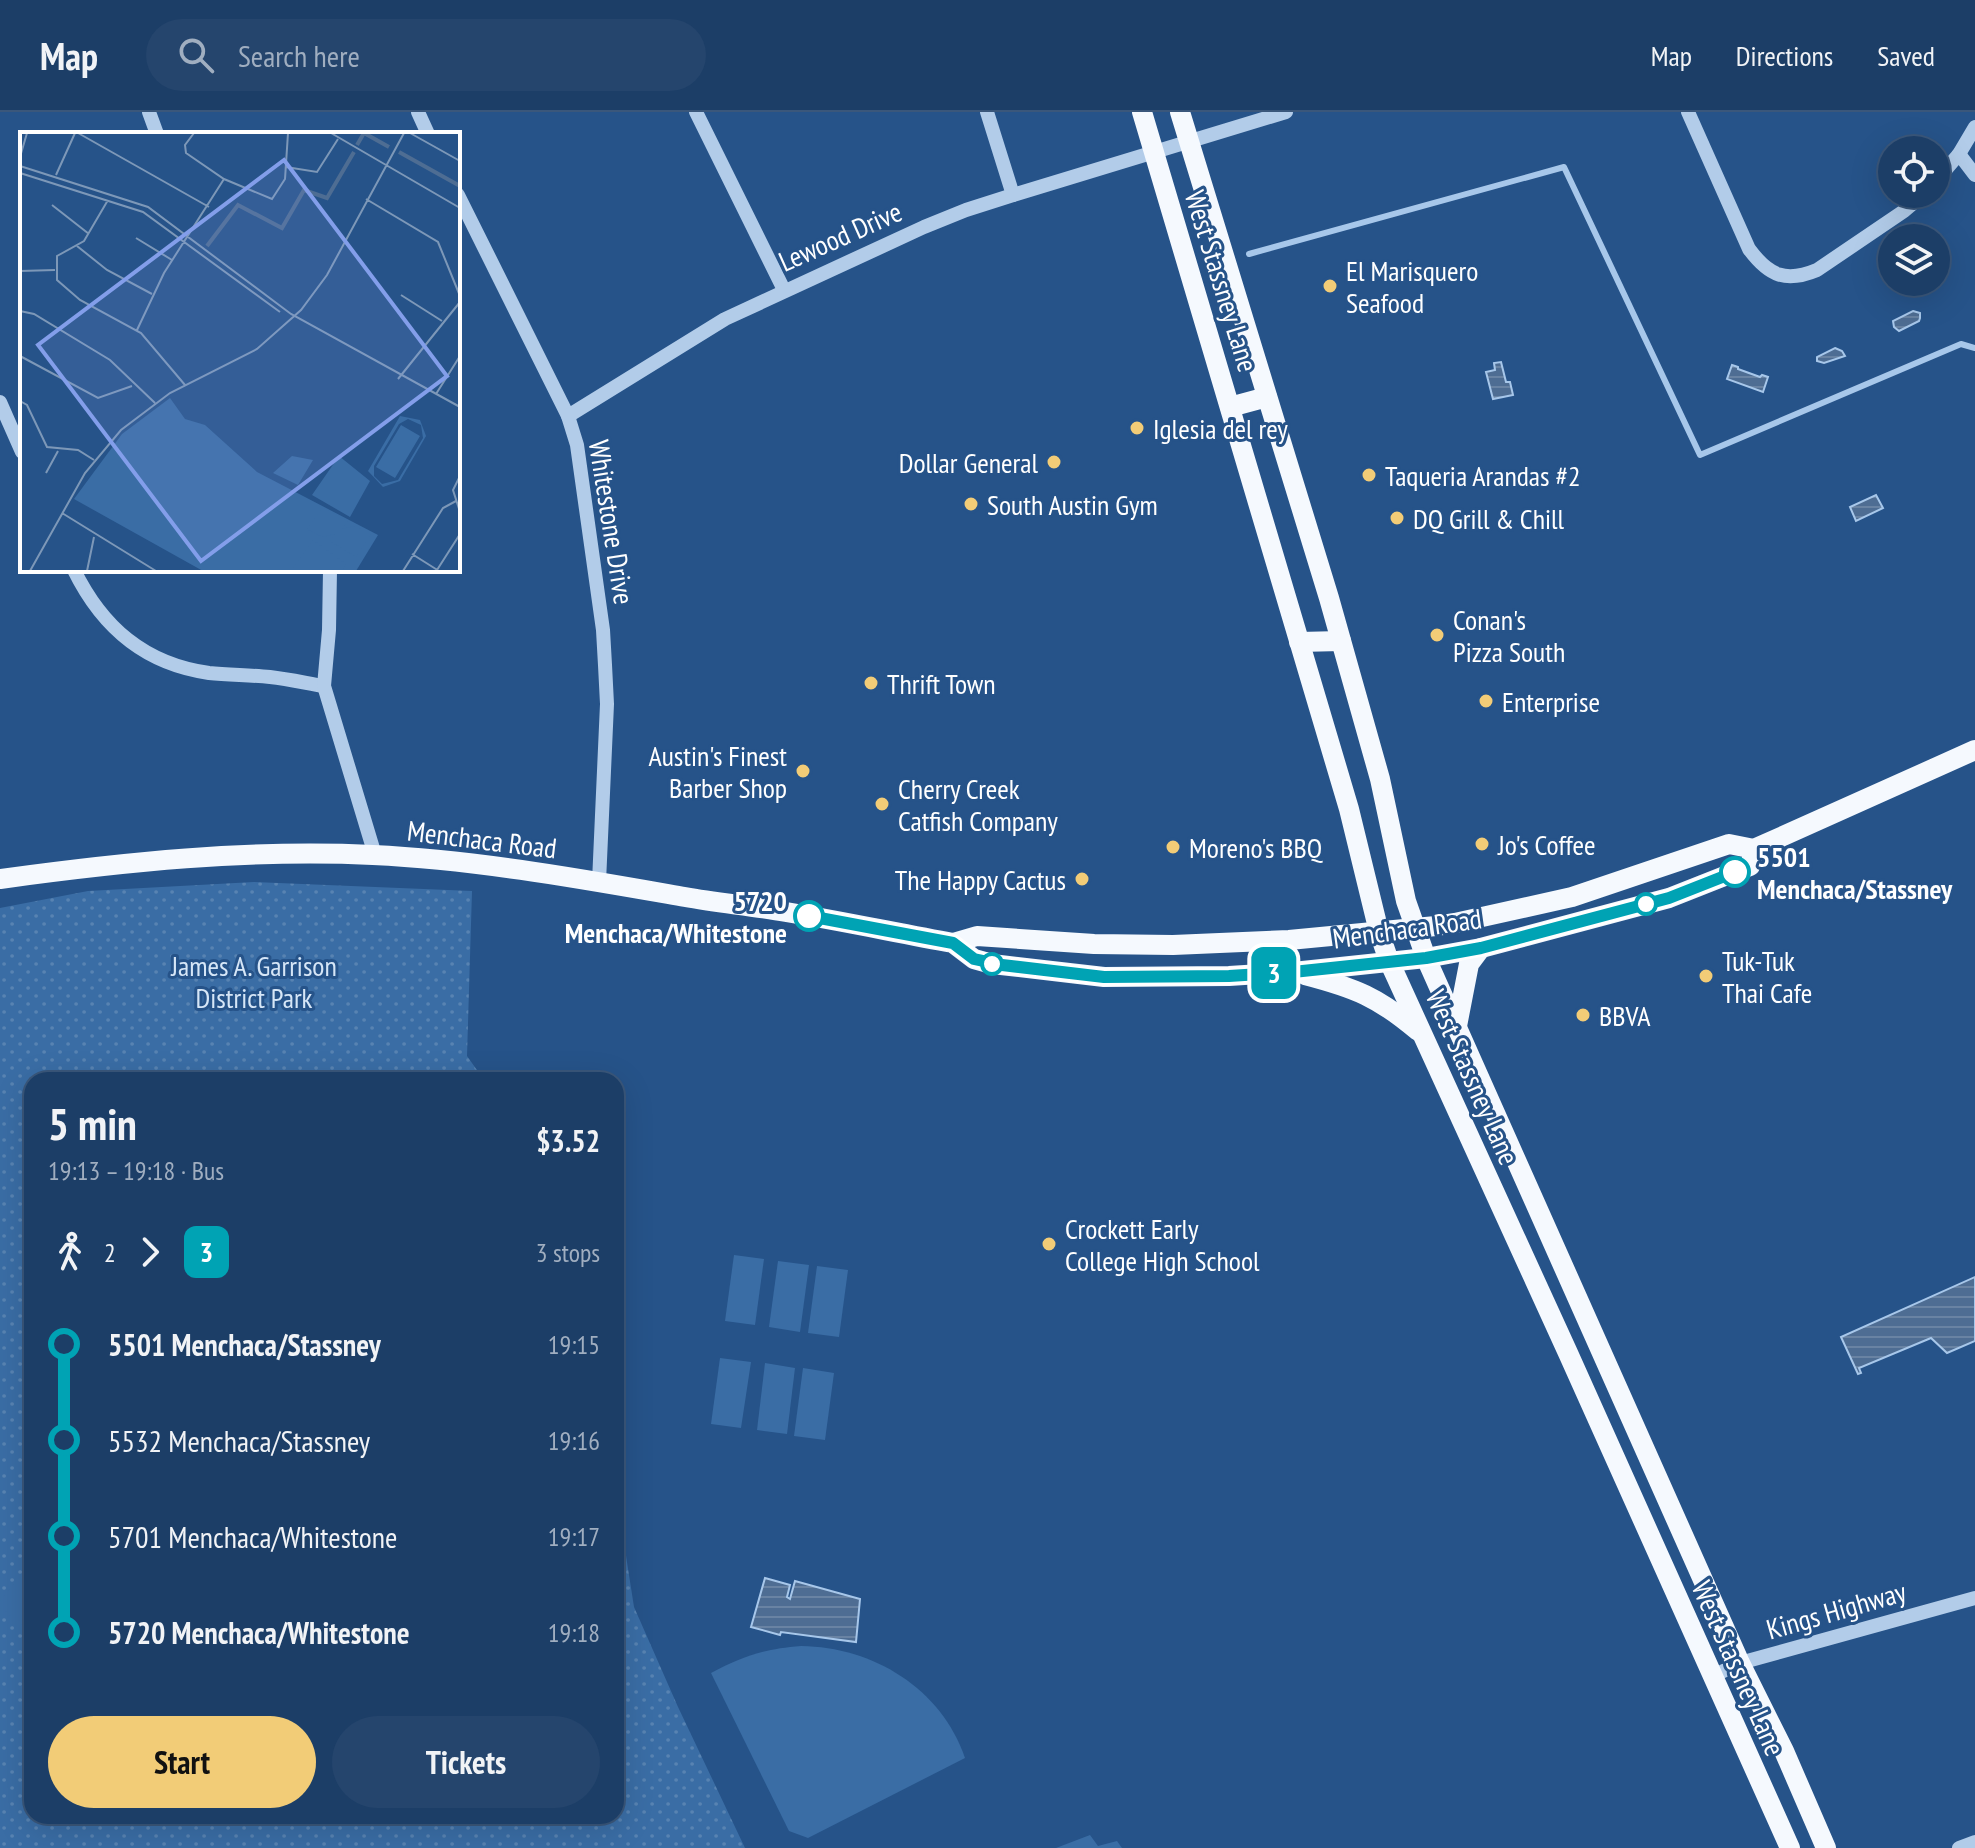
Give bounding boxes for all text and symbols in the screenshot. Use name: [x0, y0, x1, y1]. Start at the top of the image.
search box: [146, 19, 706, 91]
text: Map: [40, 31, 98, 80]
icon: search: [174, 33, 218, 77]
text: Search here: [238, 36, 360, 75]
text: Map: [1651, 37, 1692, 74]
text: Directions: [1736, 37, 1833, 74]
text: Saved: [1877, 37, 1935, 74]
inset map: [20, 132, 460, 572]
map controls: [1878, 136, 1950, 296]
button: locate: [1878, 136, 1950, 208]
street label: West Stassney Lane: [1177, 186, 1267, 376]
street label: Lewood Drive: [773, 192, 907, 280]
button: layers: [1878, 224, 1950, 296]
place label: El Marisquero Seafood: [1346, 252, 1478, 321]
marker: El Marisquero Seafood: [1321, 277, 1339, 295]
place label: Iglesia del rey: [1153, 410, 1288, 447]
marker: Iglesia del rey: [1128, 419, 1146, 437]
street label: Whitestone Drive: [581, 437, 643, 607]
place label: Dollar General: [899, 444, 1038, 481]
marker: Dollar General: [1045, 453, 1063, 471]
place label: Taqueria Arandas #2: [1385, 457, 1581, 494]
marker: Taqueria Arandas #2: [1360, 466, 1378, 484]
place label: South Austin Gym: [987, 486, 1158, 523]
marker: South Austin Gym: [962, 495, 980, 513]
place label: DQ Grill & Chill: [1413, 500, 1565, 537]
marker: DQ Grill & Chill: [1388, 509, 1406, 527]
place label: Conan's Pizza South: [1453, 601, 1565, 670]
marker: Conan's Pizza South: [1428, 626, 1446, 644]
place label: Thrift Town: [887, 665, 996, 702]
marker: Thrift Town: [862, 674, 880, 692]
place label: Enterprise: [1502, 683, 1600, 720]
marker: Enterprise: [1477, 692, 1495, 710]
place label: Austin's Finest Barber Shop: [648, 737, 787, 806]
marker: Austin's Finest Barber Shop: [794, 762, 812, 780]
place label: Cherry Creek Catfish Company: [898, 770, 1058, 839]
marker: Cherry Creek Catfish Company: [873, 795, 891, 813]
street label: Menchaca Road: [405, 811, 559, 867]
place label: Jo's Coffee: [1497, 826, 1596, 863]
place label: Moreno's BBQ: [1189, 829, 1323, 866]
marker: Jo's Coffee: [1473, 835, 1491, 853]
marker: Moreno's BBQ: [1164, 838, 1182, 856]
place label: 5501 Menchaca/Stassney: [1757, 838, 1953, 907]
marker: 5501 Menchaca/Stassney: [1720, 857, 1750, 887]
place label: The Happy Cactus: [895, 861, 1066, 898]
marker: The Happy Cactus: [1073, 870, 1091, 888]
place label: 5720 Menchaca/Whitestone: [565, 882, 787, 951]
unlabelled marker: [1635, 893, 1657, 915]
street label: Menchaca Road: [1330, 899, 1484, 957]
marker: 5720 Menchaca/Whitestone: [794, 901, 824, 931]
place label: Tuk-Tuk Thai Cafe: [1722, 942, 1812, 1011]
park label: James A. Garrison District Park: [170, 947, 337, 1016]
line badge: 3: [1248, 947, 1300, 999]
unlabelled marker: [981, 953, 1003, 975]
text: 3: [1267, 954, 1281, 991]
marker: Tuk-Tuk Thai Cafe: [1697, 967, 1715, 985]
street label: West Stassney Lane: [1418, 984, 1528, 1170]
place label: BBVA: [1599, 997, 1651, 1034]
marker: BBVA: [1574, 1006, 1592, 1024]
text: 5 min: [48, 1095, 137, 1152]
text: $3.52: [536, 1121, 600, 1160]
text: 19:13 – 19:18 · Bus: [48, 1154, 224, 1187]
place label: Crockett Early College High School: [1065, 1210, 1260, 1279]
icon: walk: [48, 1230, 92, 1274]
icon: forward: [128, 1230, 172, 1274]
text: 3: [200, 1233, 213, 1270]
marker: Crockett Early College High School: [1040, 1235, 1058, 1253]
text: 2: [104, 1236, 116, 1269]
text: 3 stops: [536, 1236, 600, 1269]
text: 5501 Menchaca/Stassney: [108, 1325, 381, 1364]
text: 19:15: [548, 1328, 600, 1361]
text: 5532 Menchaca/Stassney: [108, 1421, 370, 1460]
text: 19:16: [548, 1424, 600, 1457]
text: 5701 Menchaca/Whitestone: [108, 1517, 397, 1556]
text: 19:17: [548, 1520, 600, 1553]
street label: Kings Highway: [1762, 1572, 1910, 1648]
street label: West Stassney Lane: [1684, 1575, 1794, 1761]
text: 5720 Menchaca/Whitestone: [108, 1613, 410, 1652]
text: 19:18: [548, 1616, 600, 1649]
button: Start: [48, 1716, 316, 1808]
button: Tickets: [332, 1716, 600, 1808]

